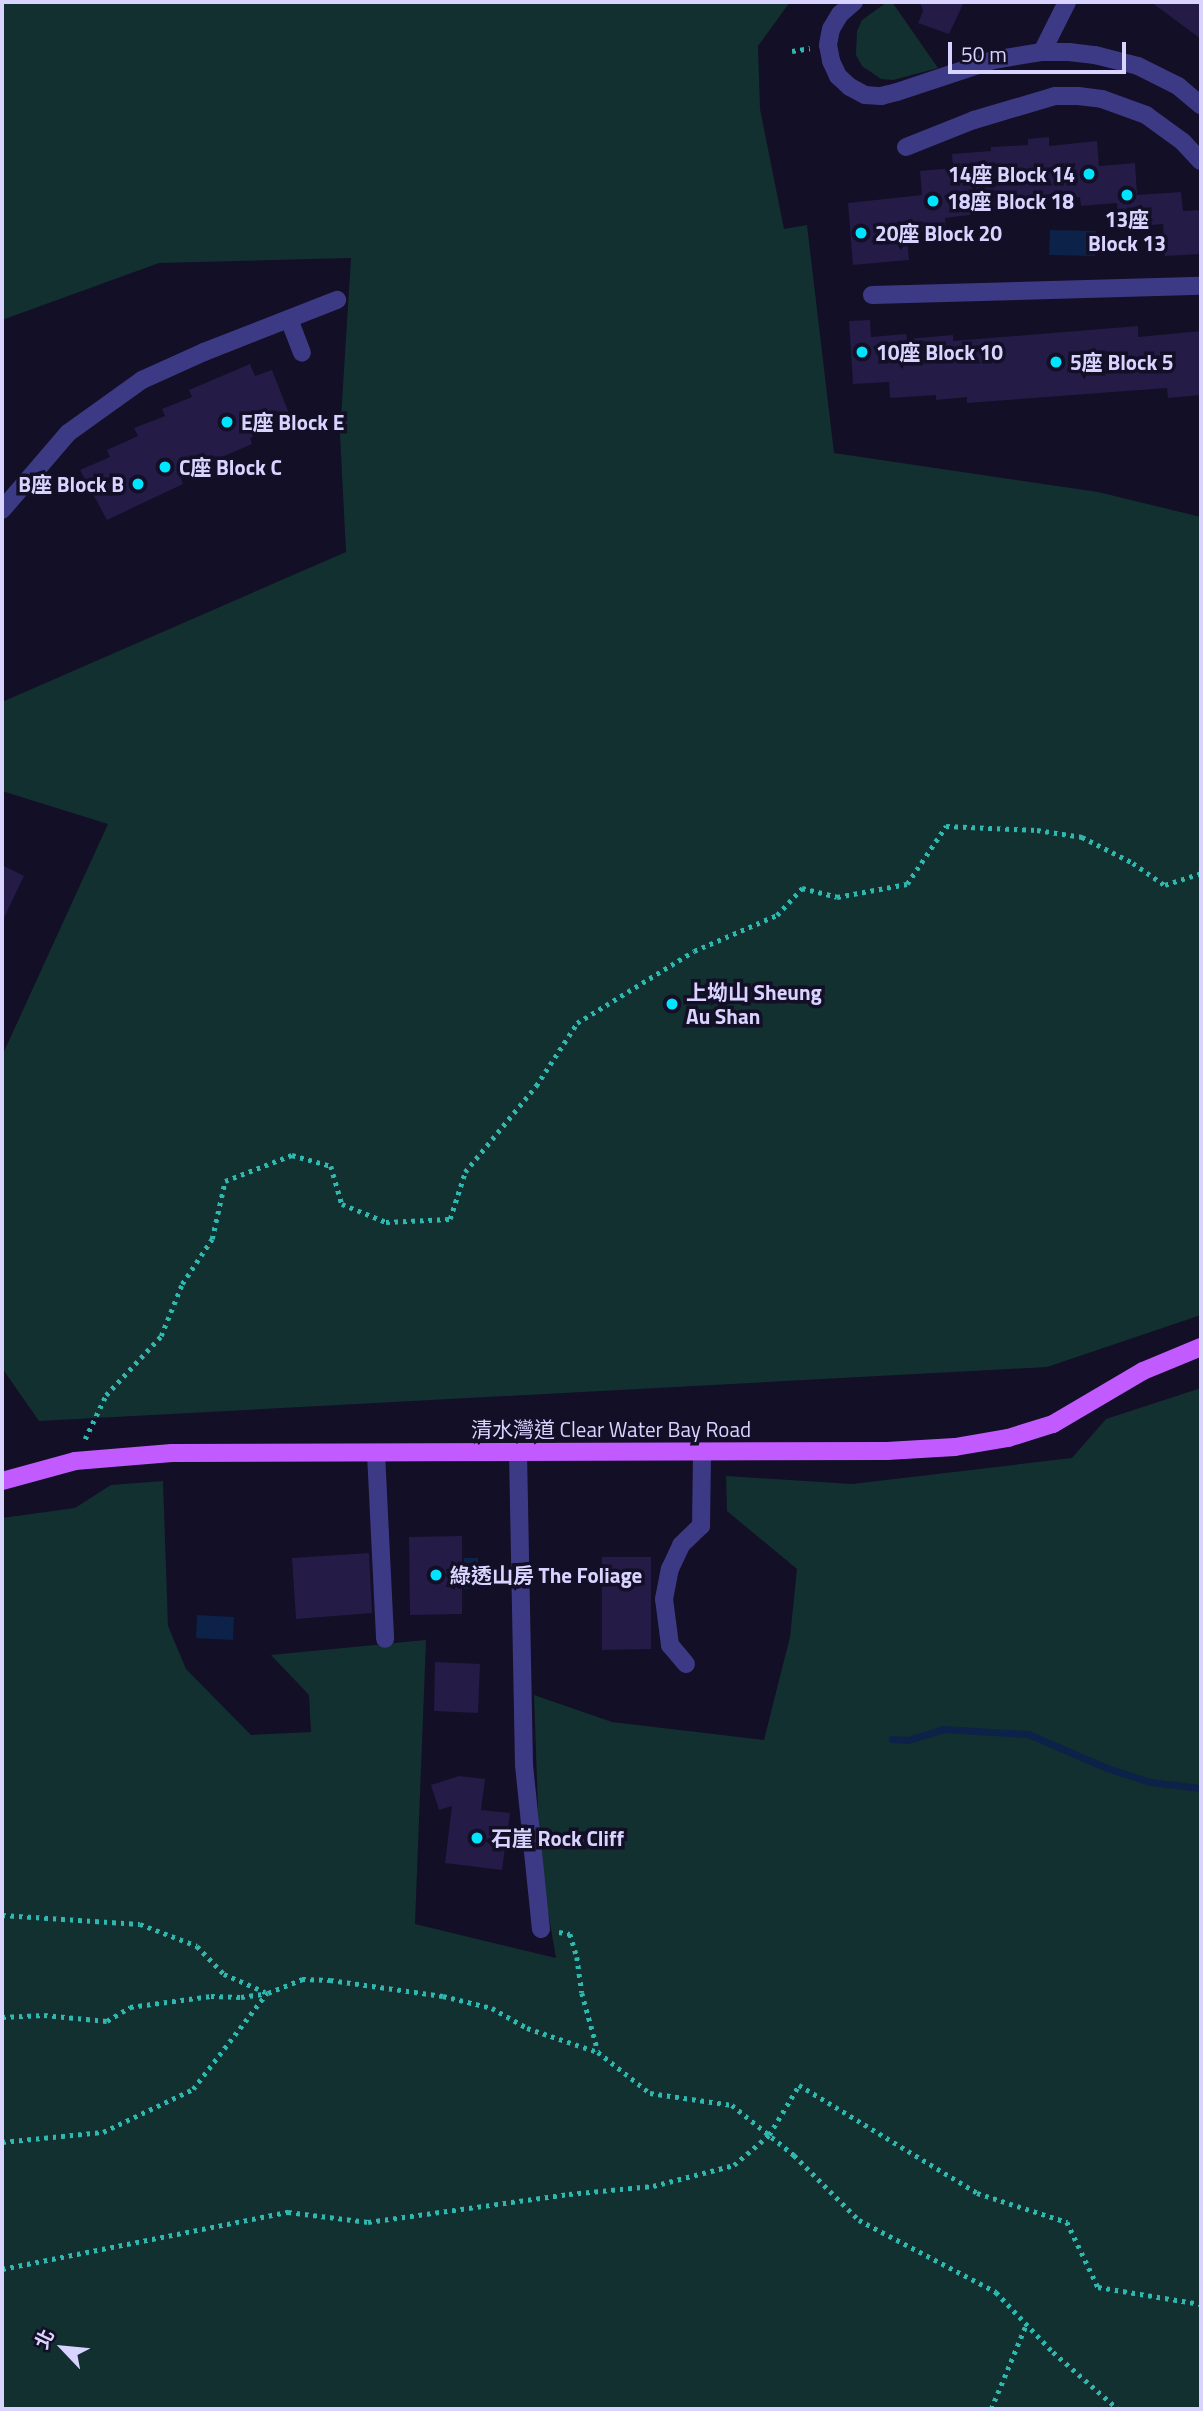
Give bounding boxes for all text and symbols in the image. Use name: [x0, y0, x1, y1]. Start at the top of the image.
scale bar: [951, 28, 1130, 72]
text: 50 m: [961, 38, 1007, 70]
place label: 14座 Block 14: [948, 161, 1075, 187]
marker: 14座 Block 14: [1081, 166, 1097, 182]
marker: 13座 Block 13: [1119, 187, 1135, 203]
place label: 18座 Block 18: [947, 188, 1074, 214]
marker: 18座 Block 18: [925, 193, 941, 209]
place label: 13座 Block 13: [1088, 206, 1166, 256]
place label: 20座 Block 20: [875, 220, 1002, 246]
marker: 20座 Block 20: [853, 225, 869, 241]
place label: 10座 Block 10: [876, 339, 1003, 365]
marker: 10座 Block 10: [854, 344, 870, 360]
place label: 5座 Block 5: [1070, 349, 1174, 375]
marker: 5座 Block 5: [1048, 354, 1064, 370]
place label: E座 Block E: [241, 409, 344, 435]
marker: E座 Block E: [219, 414, 235, 430]
place label: C座 Block C: [179, 454, 282, 480]
marker: C座 Block C: [157, 459, 173, 475]
place label: B座 Block B: [18, 471, 124, 497]
marker: B座 Block B: [130, 476, 146, 492]
place label: 上坳山 Sheung Au Shan: [686, 979, 822, 1029]
marker: 上坳山 Sheung Au Shan: [664, 996, 680, 1012]
street label: 清水灣道 Clear Water Bay Road: [471, 1416, 751, 1442]
place label: 綠透山房 The Foliage: [450, 1562, 642, 1588]
marker: 綠透山房 The Foliage: [428, 1567, 444, 1583]
place label: 石崖 Rock Cliff: [491, 1825, 624, 1851]
marker: 石崖 Rock Cliff: [469, 1830, 485, 1846]
north arrow: [28, 2313, 98, 2383]
text: 北: [26, 2324, 61, 2353]

